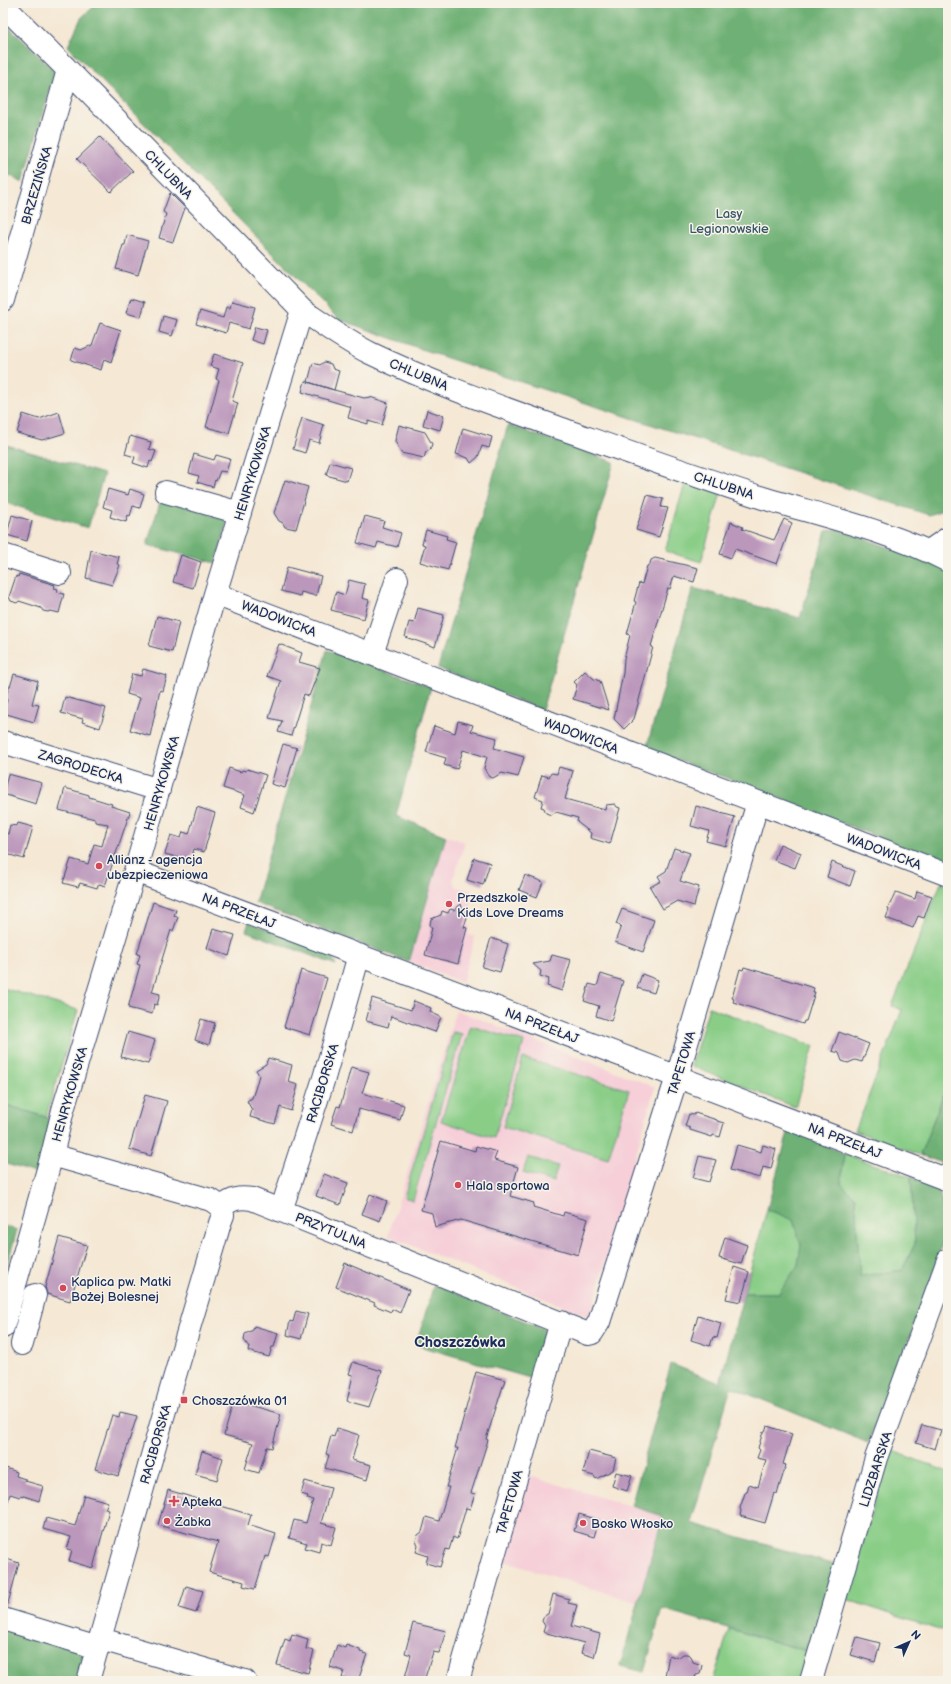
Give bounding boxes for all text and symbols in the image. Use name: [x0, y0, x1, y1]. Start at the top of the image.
street label: BRZEZIŃSKA: [17, 144, 56, 226]
street label: CHLUBNA: [141, 147, 196, 203]
park label: Lasy Legionowskie: [689, 206, 769, 237]
street label: CHLUBNA: [387, 355, 450, 394]
street label: HENRYKOWSKA: [231, 424, 275, 523]
street label: CHLUBNA: [692, 469, 756, 503]
street label: WADOWICKA: [239, 597, 318, 641]
street label: WADOWICKA: [541, 714, 620, 758]
street label: HENRYKOWSKA: [141, 734, 183, 833]
street label: ZAGRODECKA: [35, 746, 125, 787]
street label: WADOWICKA: [844, 830, 923, 874]
place label: Allianz - agencja ubezpieczeniowa: [107, 852, 208, 883]
marker: Allianz - agencja ubezpieczeniowa: [94, 861, 104, 871]
street label: NA PRZEŁAJ: [200, 890, 278, 932]
place label: Przedszkole Kids Love Dreams: [457, 890, 564, 921]
marker: Przedszkole Kids Love Dreams: [444, 899, 454, 909]
street label: NA PRZEŁAJ: [503, 1005, 581, 1047]
street label: TAPETOWA: [665, 1029, 699, 1097]
street label: RACIBORSKA: [303, 1042, 343, 1125]
street label: HENRYKOWSKA: [49, 1045, 91, 1144]
street label: NA PRZEŁAJ: [806, 1120, 884, 1162]
place label: Hala sportowa: [466, 1178, 550, 1194]
marker: Hala sportowa: [453, 1180, 463, 1190]
street label: PRZYTULNA: [293, 1209, 369, 1253]
place label: Kaplica pw. Matki Bożej Bolesnej: [71, 1274, 171, 1305]
marker: Kaplica pw. Matki Bożej Bolesnej: [58, 1283, 68, 1293]
district label: Choszczówka: [414, 1333, 506, 1352]
place label: Choszczówka 01: [192, 1393, 287, 1409]
marker: Choszczówka 01: [179, 1395, 189, 1405]
street label: RACIBORSKA: [137, 1402, 175, 1486]
street label: LIDZBARSKA: [856, 1429, 896, 1509]
street label: TAPETOWA: [493, 1468, 527, 1536]
place label: Apteka: [182, 1494, 222, 1510]
marker: Apteka: [169, 1496, 179, 1506]
place label: Żabka: [174, 1514, 211, 1530]
marker: Żabka: [162, 1516, 172, 1526]
place label: Bosko Włosko: [591, 1516, 673, 1532]
marker: Bosko Włosko: [578, 1518, 588, 1528]
north arrow: [889, 1622, 929, 1662]
text: N: [908, 1628, 923, 1643]

